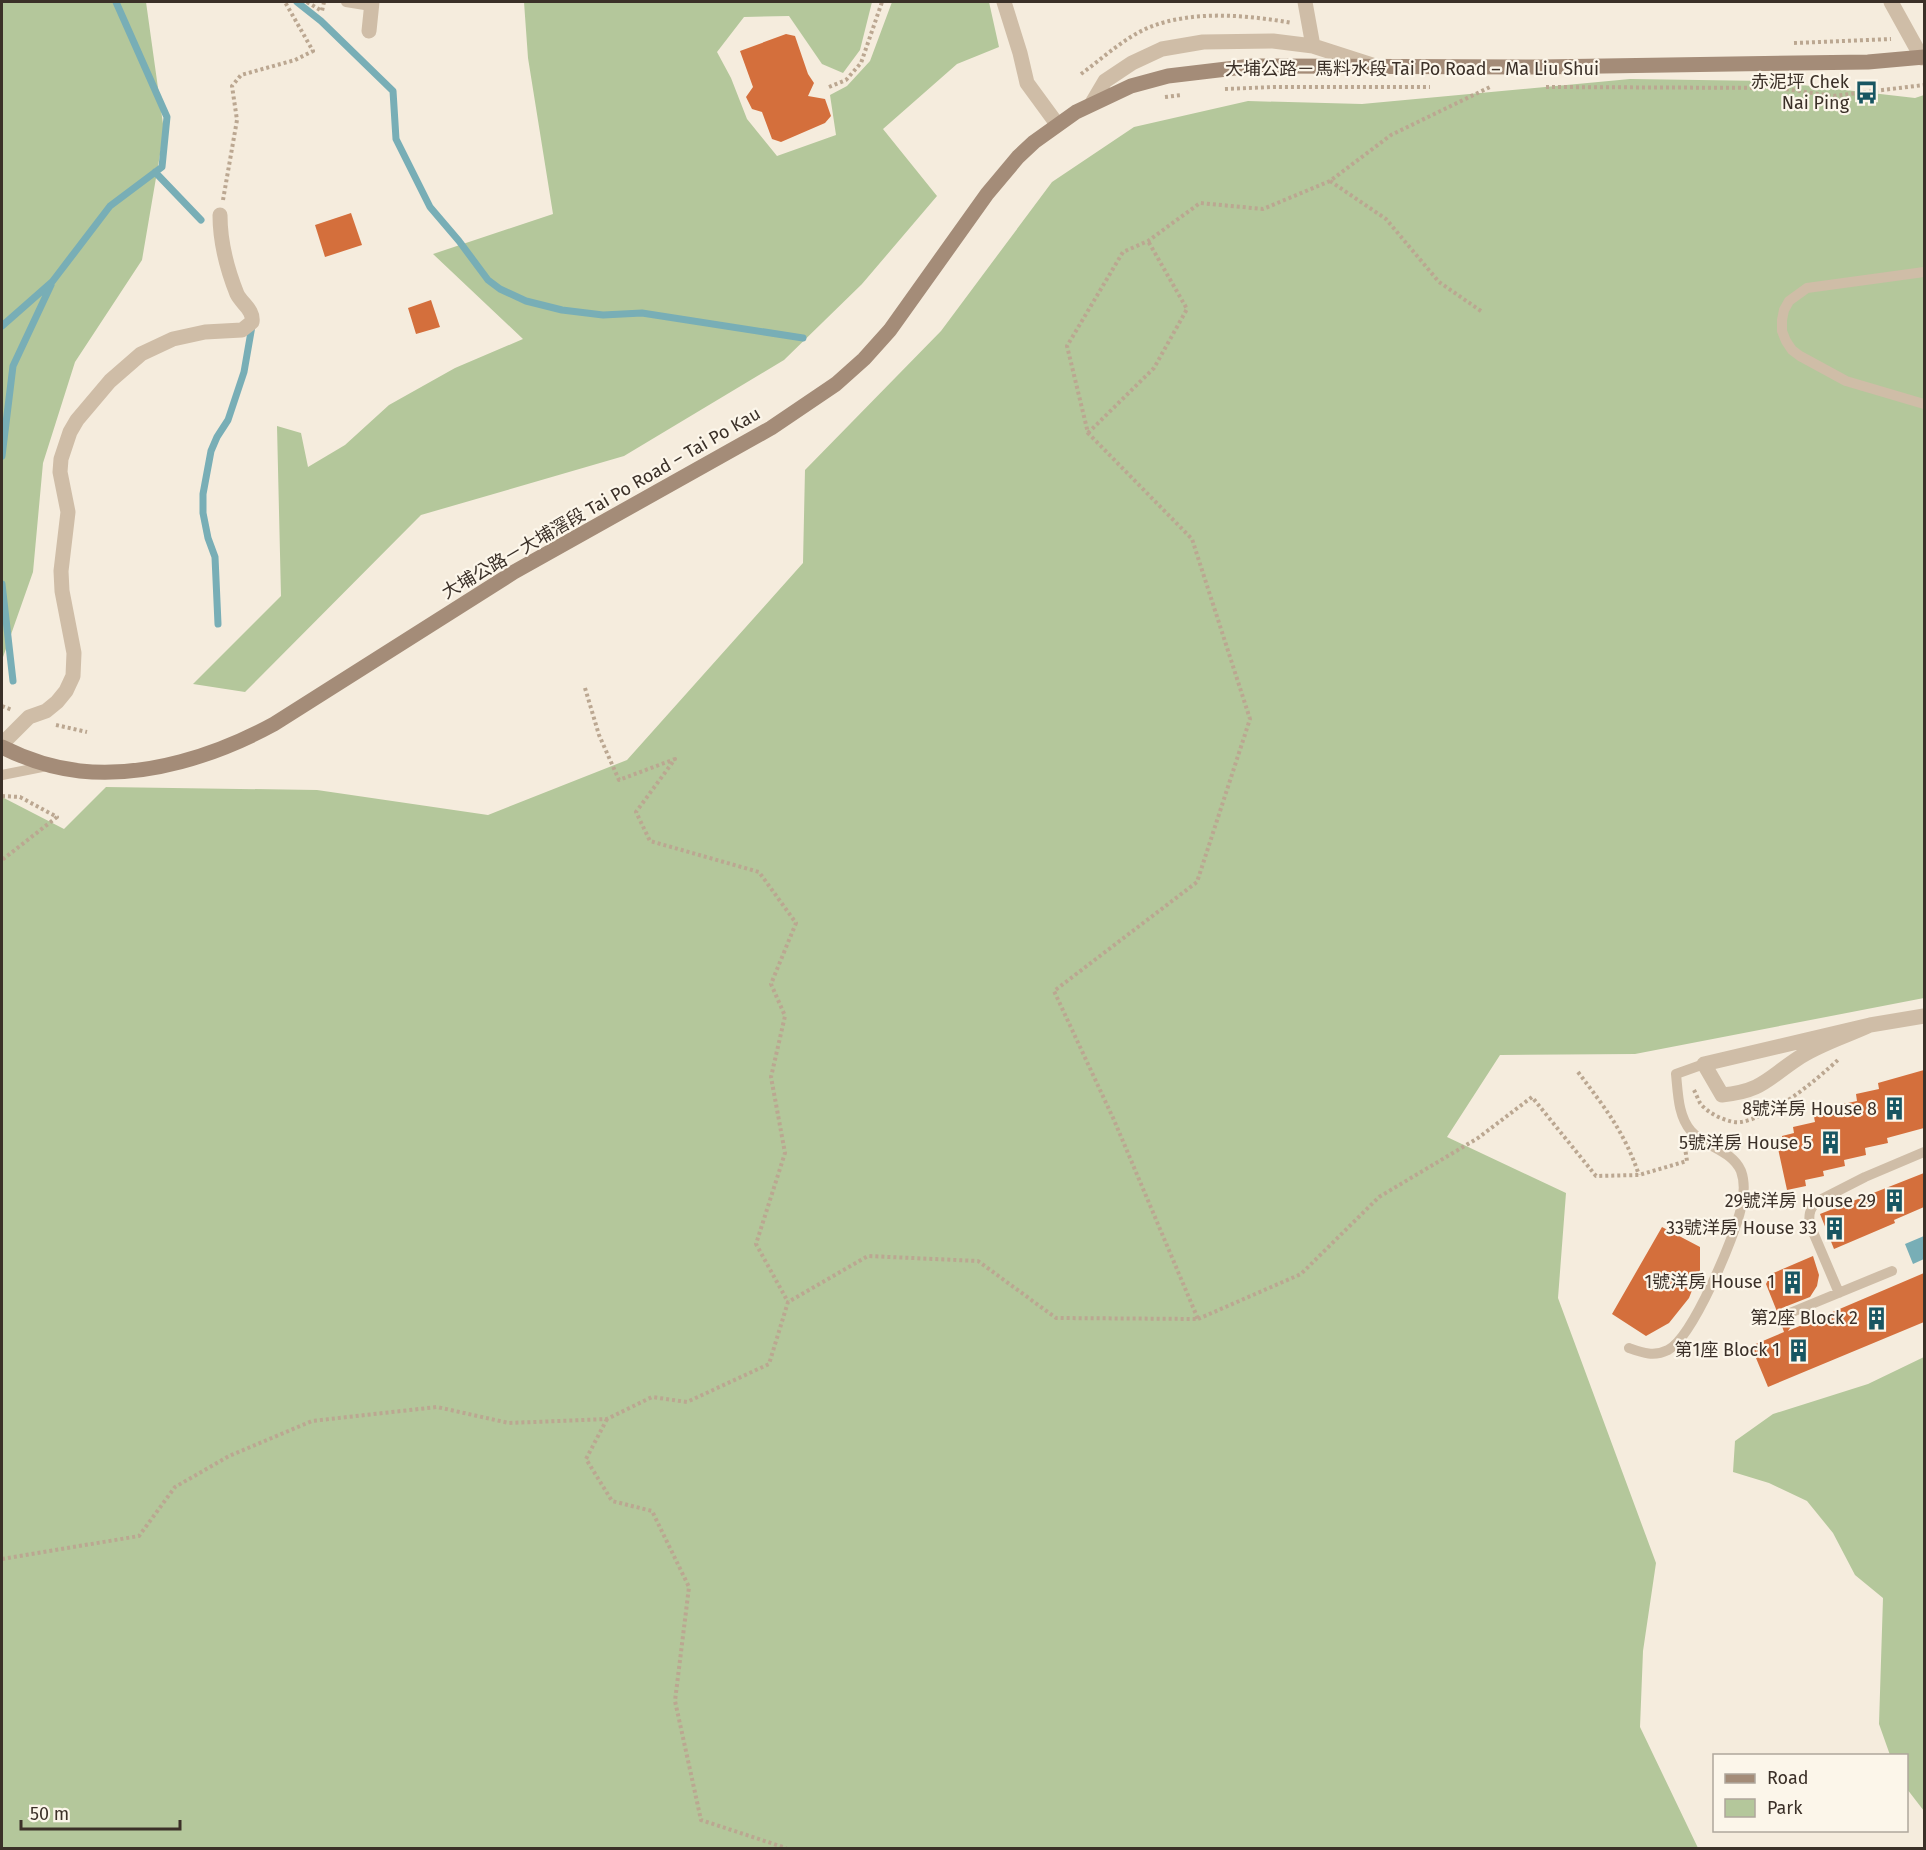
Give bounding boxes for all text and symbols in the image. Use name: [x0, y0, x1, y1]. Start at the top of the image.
street label: 大埔公路－馬料水段 Tai Po Road – Ma Liu Shui: [1225, 58, 1599, 80]
place label: 赤泥坪 Chek Nai Ping: [1751, 71, 1850, 114]
bus stop icon: 赤泥坪 Chek Nai Ping: [1854, 79, 1880, 105]
street label: 大埔公路－大埔滘段 Tai Po Road – Tai Po Kau: [438, 402, 764, 604]
building icon: 8號洋房 House 8: [1882, 1096, 1908, 1122]
place label: 8號洋房 House 8: [1742, 1098, 1877, 1120]
building icon: 5號洋房 House 5: [1817, 1130, 1843, 1156]
place label: 5號洋房 House 5: [1679, 1132, 1812, 1154]
building icon: 29號洋房 House 29: [1881, 1188, 1907, 1214]
place label: 29號洋房 House 29: [1725, 1190, 1876, 1212]
building icon: 33號洋房 House 33: [1822, 1215, 1848, 1241]
place label: 33號洋房 House 33: [1666, 1217, 1817, 1239]
building icon: 1號洋房 House 1: [1780, 1269, 1806, 1295]
place label: 1號洋房 House 1: [1644, 1271, 1775, 1293]
building icon: 第2座 Block 2: [1863, 1305, 1889, 1331]
place label: 第2座 Block 2: [1750, 1307, 1858, 1329]
building icon: 第1座 Block 1: [1785, 1337, 1811, 1363]
place label: 第1座 Block 1: [1674, 1339, 1780, 1361]
legend: [1713, 1754, 1908, 1832]
text: Road: [1767, 1767, 1809, 1789]
scale bar: [21, 1793, 180, 1831]
text: Park: [1767, 1797, 1803, 1819]
text: 50 m: [30, 1803, 69, 1825]

